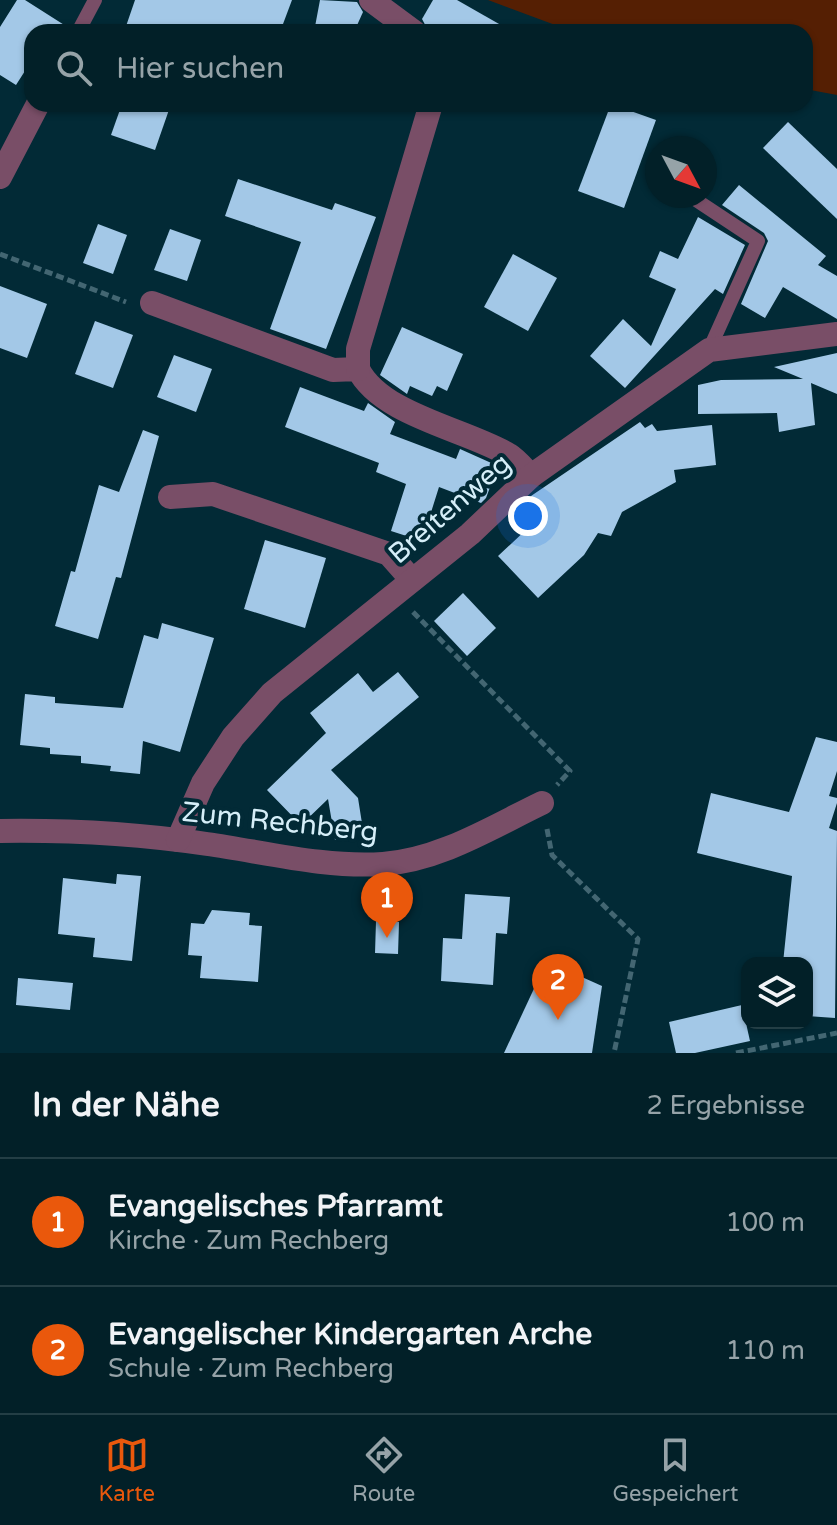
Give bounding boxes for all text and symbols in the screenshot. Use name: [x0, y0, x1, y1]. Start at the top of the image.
search box: [24, 24, 813, 112]
icon: search: [52, 46, 96, 90]
text: Hier suchen: [116, 50, 284, 87]
north arrow: [645, 136, 717, 208]
street label: Breitenweg: [382, 446, 518, 571]
your location: [508, 496, 548, 536]
street label: Zum Rechberg: [180, 795, 380, 849]
pin: 1: [361, 872, 413, 938]
pin: 2: [532, 954, 584, 1020]
map controls: [741, 957, 813, 1029]
button: layers: [741, 957, 813, 1029]
text: In der Nähe: [32, 1085, 220, 1126]
text: 2 Ergebnisse: [646, 1090, 805, 1121]
text: Evangelisches Pfarramt: [108, 1188, 443, 1225]
text: 1: [50, 1207, 66, 1238]
text: 100 m: [725, 1207, 805, 1238]
text: Kirche · Zum Rechberg: [108, 1225, 389, 1256]
text: Evangelischer Kindergarten Arche: [108, 1316, 592, 1353]
text: 2: [50, 1335, 66, 1366]
text: 110 m: [725, 1335, 805, 1366]
text: Schule · Zum Rechberg: [108, 1353, 394, 1384]
tab: Karte: [99, 1433, 155, 1507]
tab: Route: [352, 1433, 415, 1507]
tab: Gespeichert: [612, 1433, 738, 1507]

